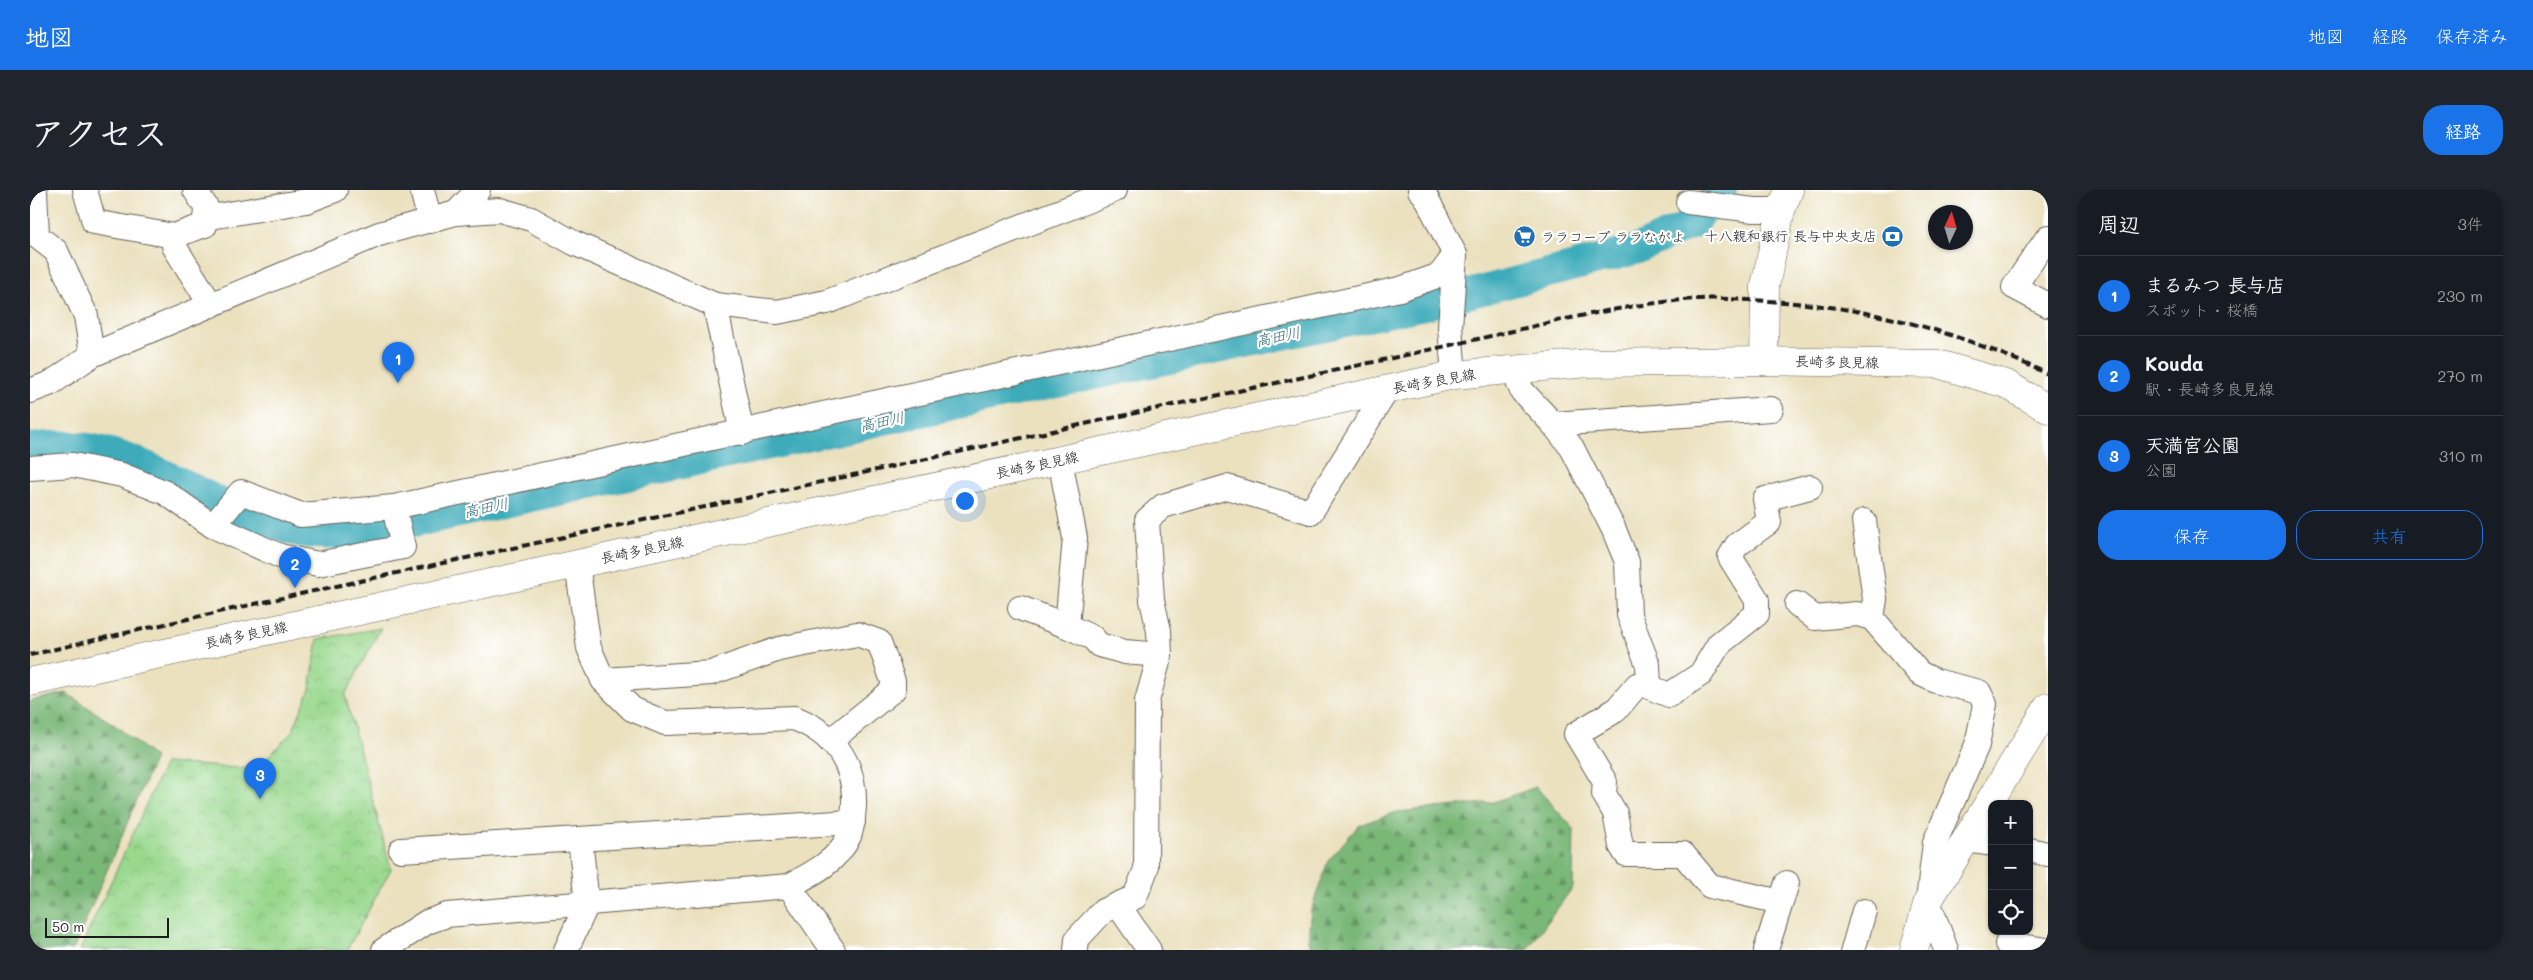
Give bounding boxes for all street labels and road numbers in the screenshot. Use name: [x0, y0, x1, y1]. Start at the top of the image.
street label: 長崎多良見線: [1795, 351, 1879, 372]
street label: 長崎多良見線: [1391, 364, 1477, 397]
street label: 長崎多良見線: [994, 446, 1080, 483]
street label: 長崎多良見線: [599, 531, 685, 568]
street label: 長崎多良見線: [203, 616, 289, 653]

